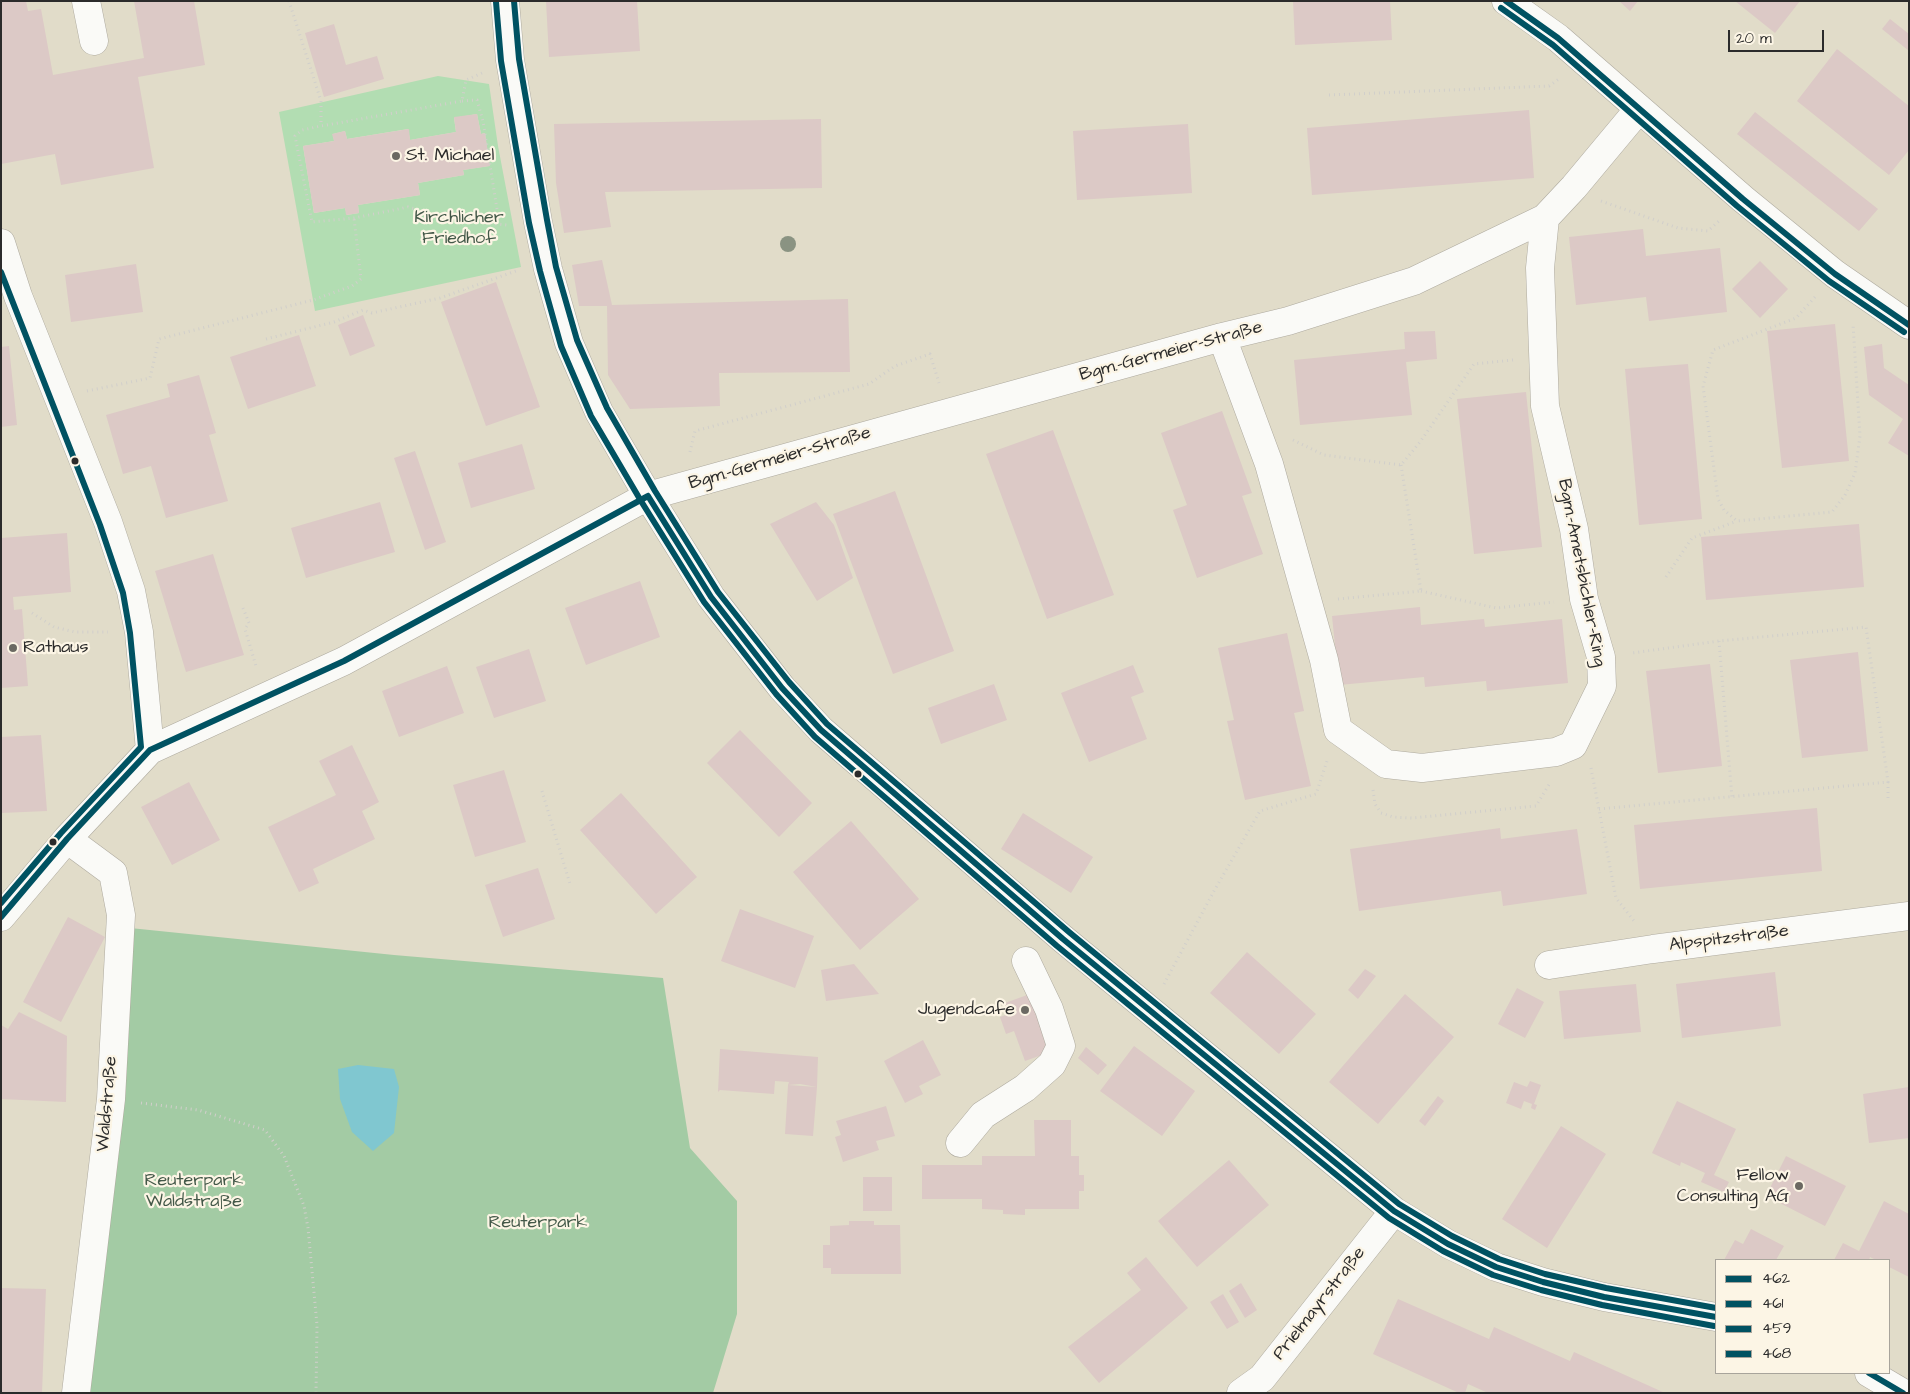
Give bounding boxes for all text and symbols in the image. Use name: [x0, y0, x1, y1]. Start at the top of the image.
scale bar: [1730, 20, 1826, 52]
text: 20 m: [1736, 28, 1772, 49]
place label: St. Michael: [406, 145, 494, 167]
marker: St. Michael: [390, 150, 402, 162]
park label: Kirchlicher Friedhof: [414, 207, 504, 250]
street label: Bgm.-Germeier-Straße: [1077, 317, 1265, 387]
street label: Bgm.-Germeier-Straße: [686, 423, 874, 495]
unlabelled marker: [70, 456, 80, 466]
street label: Bgm.-Ametsbichler-Ring: [1552, 477, 1610, 669]
place label: Rathaus: [23, 637, 89, 659]
marker: Rathaus: [7, 642, 19, 654]
unlabelled marker: [853, 769, 863, 779]
unlabelled marker: [48, 837, 58, 847]
street label: Alpspitzstraße: [1668, 921, 1790, 957]
place label: Jugendcafe: [918, 999, 1015, 1021]
marker: Jugendcafe: [1019, 1004, 1031, 1016]
street label: Waldstraße: [93, 1055, 123, 1153]
place label: Fellow Consulting AG: [1677, 1165, 1789, 1208]
park label: Reuterpark Waldstraße: [145, 1170, 243, 1212]
marker: Fellow Consulting AG: [1793, 1180, 1805, 1192]
park label: Reuterpark: [489, 1212, 587, 1234]
street label: Prielmayrstraße: [1269, 1243, 1371, 1365]
legend: [1715, 1259, 1890, 1374]
text: 462: [1762, 1268, 1790, 1289]
text: 461: [1762, 1293, 1784, 1314]
text: 459: [1762, 1318, 1791, 1339]
text: 468: [1762, 1343, 1791, 1364]

